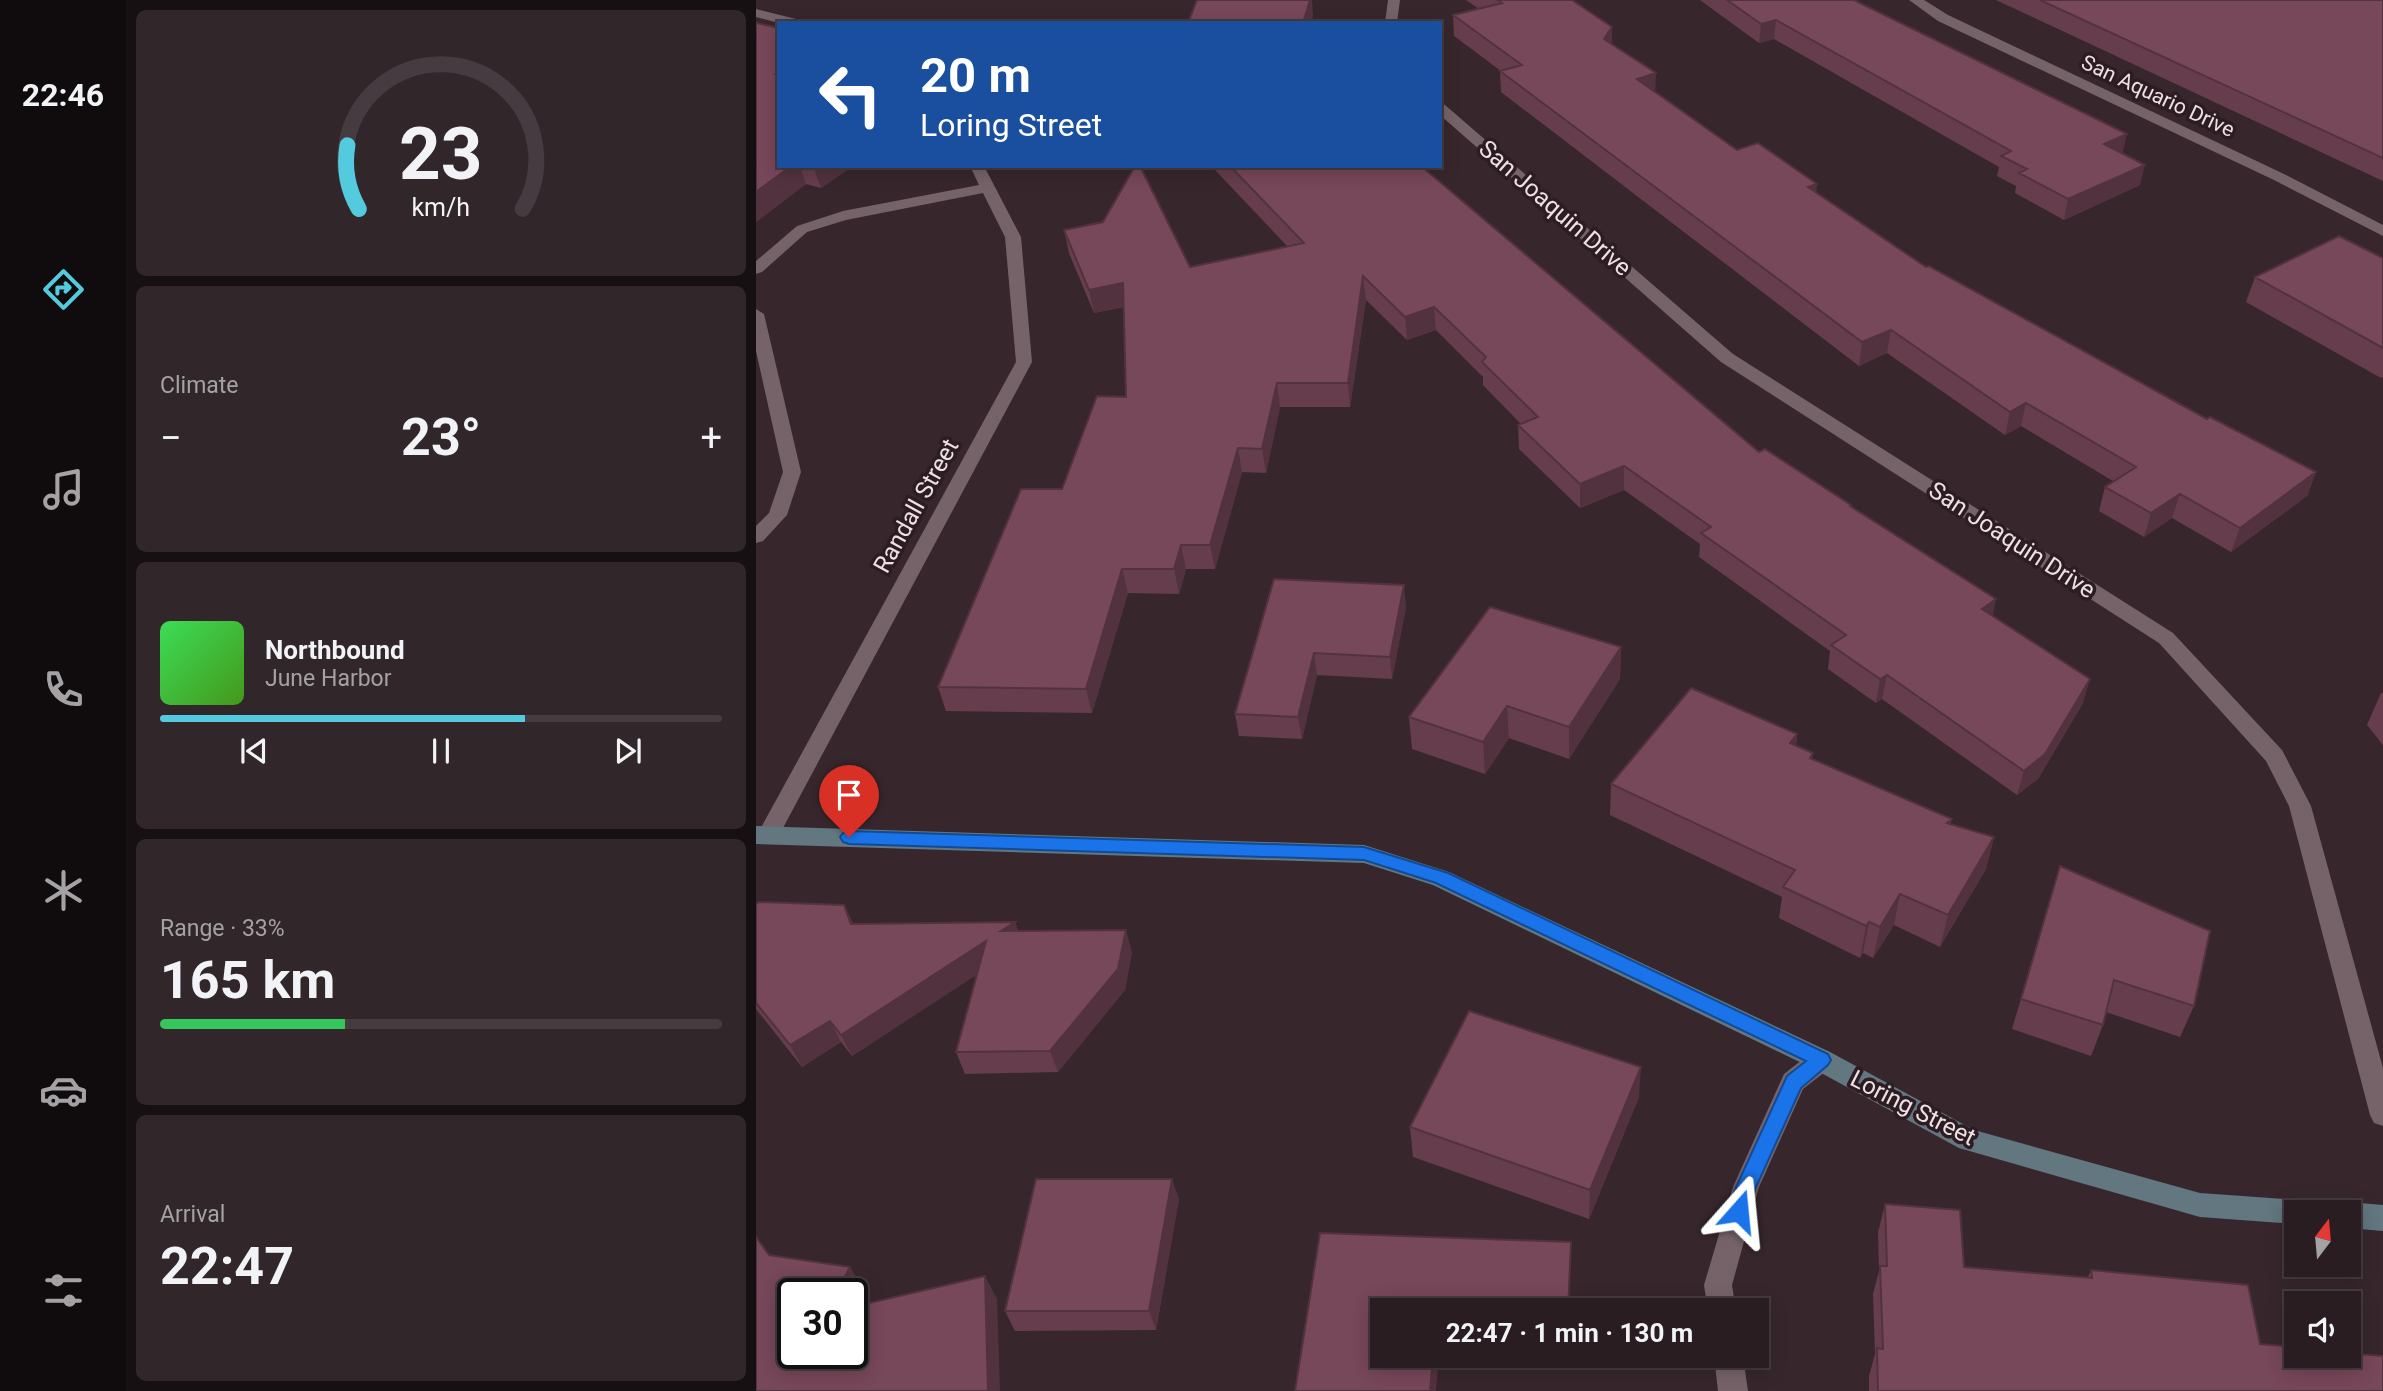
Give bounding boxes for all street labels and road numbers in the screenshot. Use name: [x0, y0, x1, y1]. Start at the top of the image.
street label: San Aquario Drive: [2078, 50, 2238, 142]
street label: San Joaquin Drive: [1473, 134, 1637, 282]
street label: Randall Street: [868, 434, 964, 578]
street label: San Joaquin Drive: [1924, 476, 2100, 604]
street label: Loring Street: [1846, 1065, 1980, 1152]

